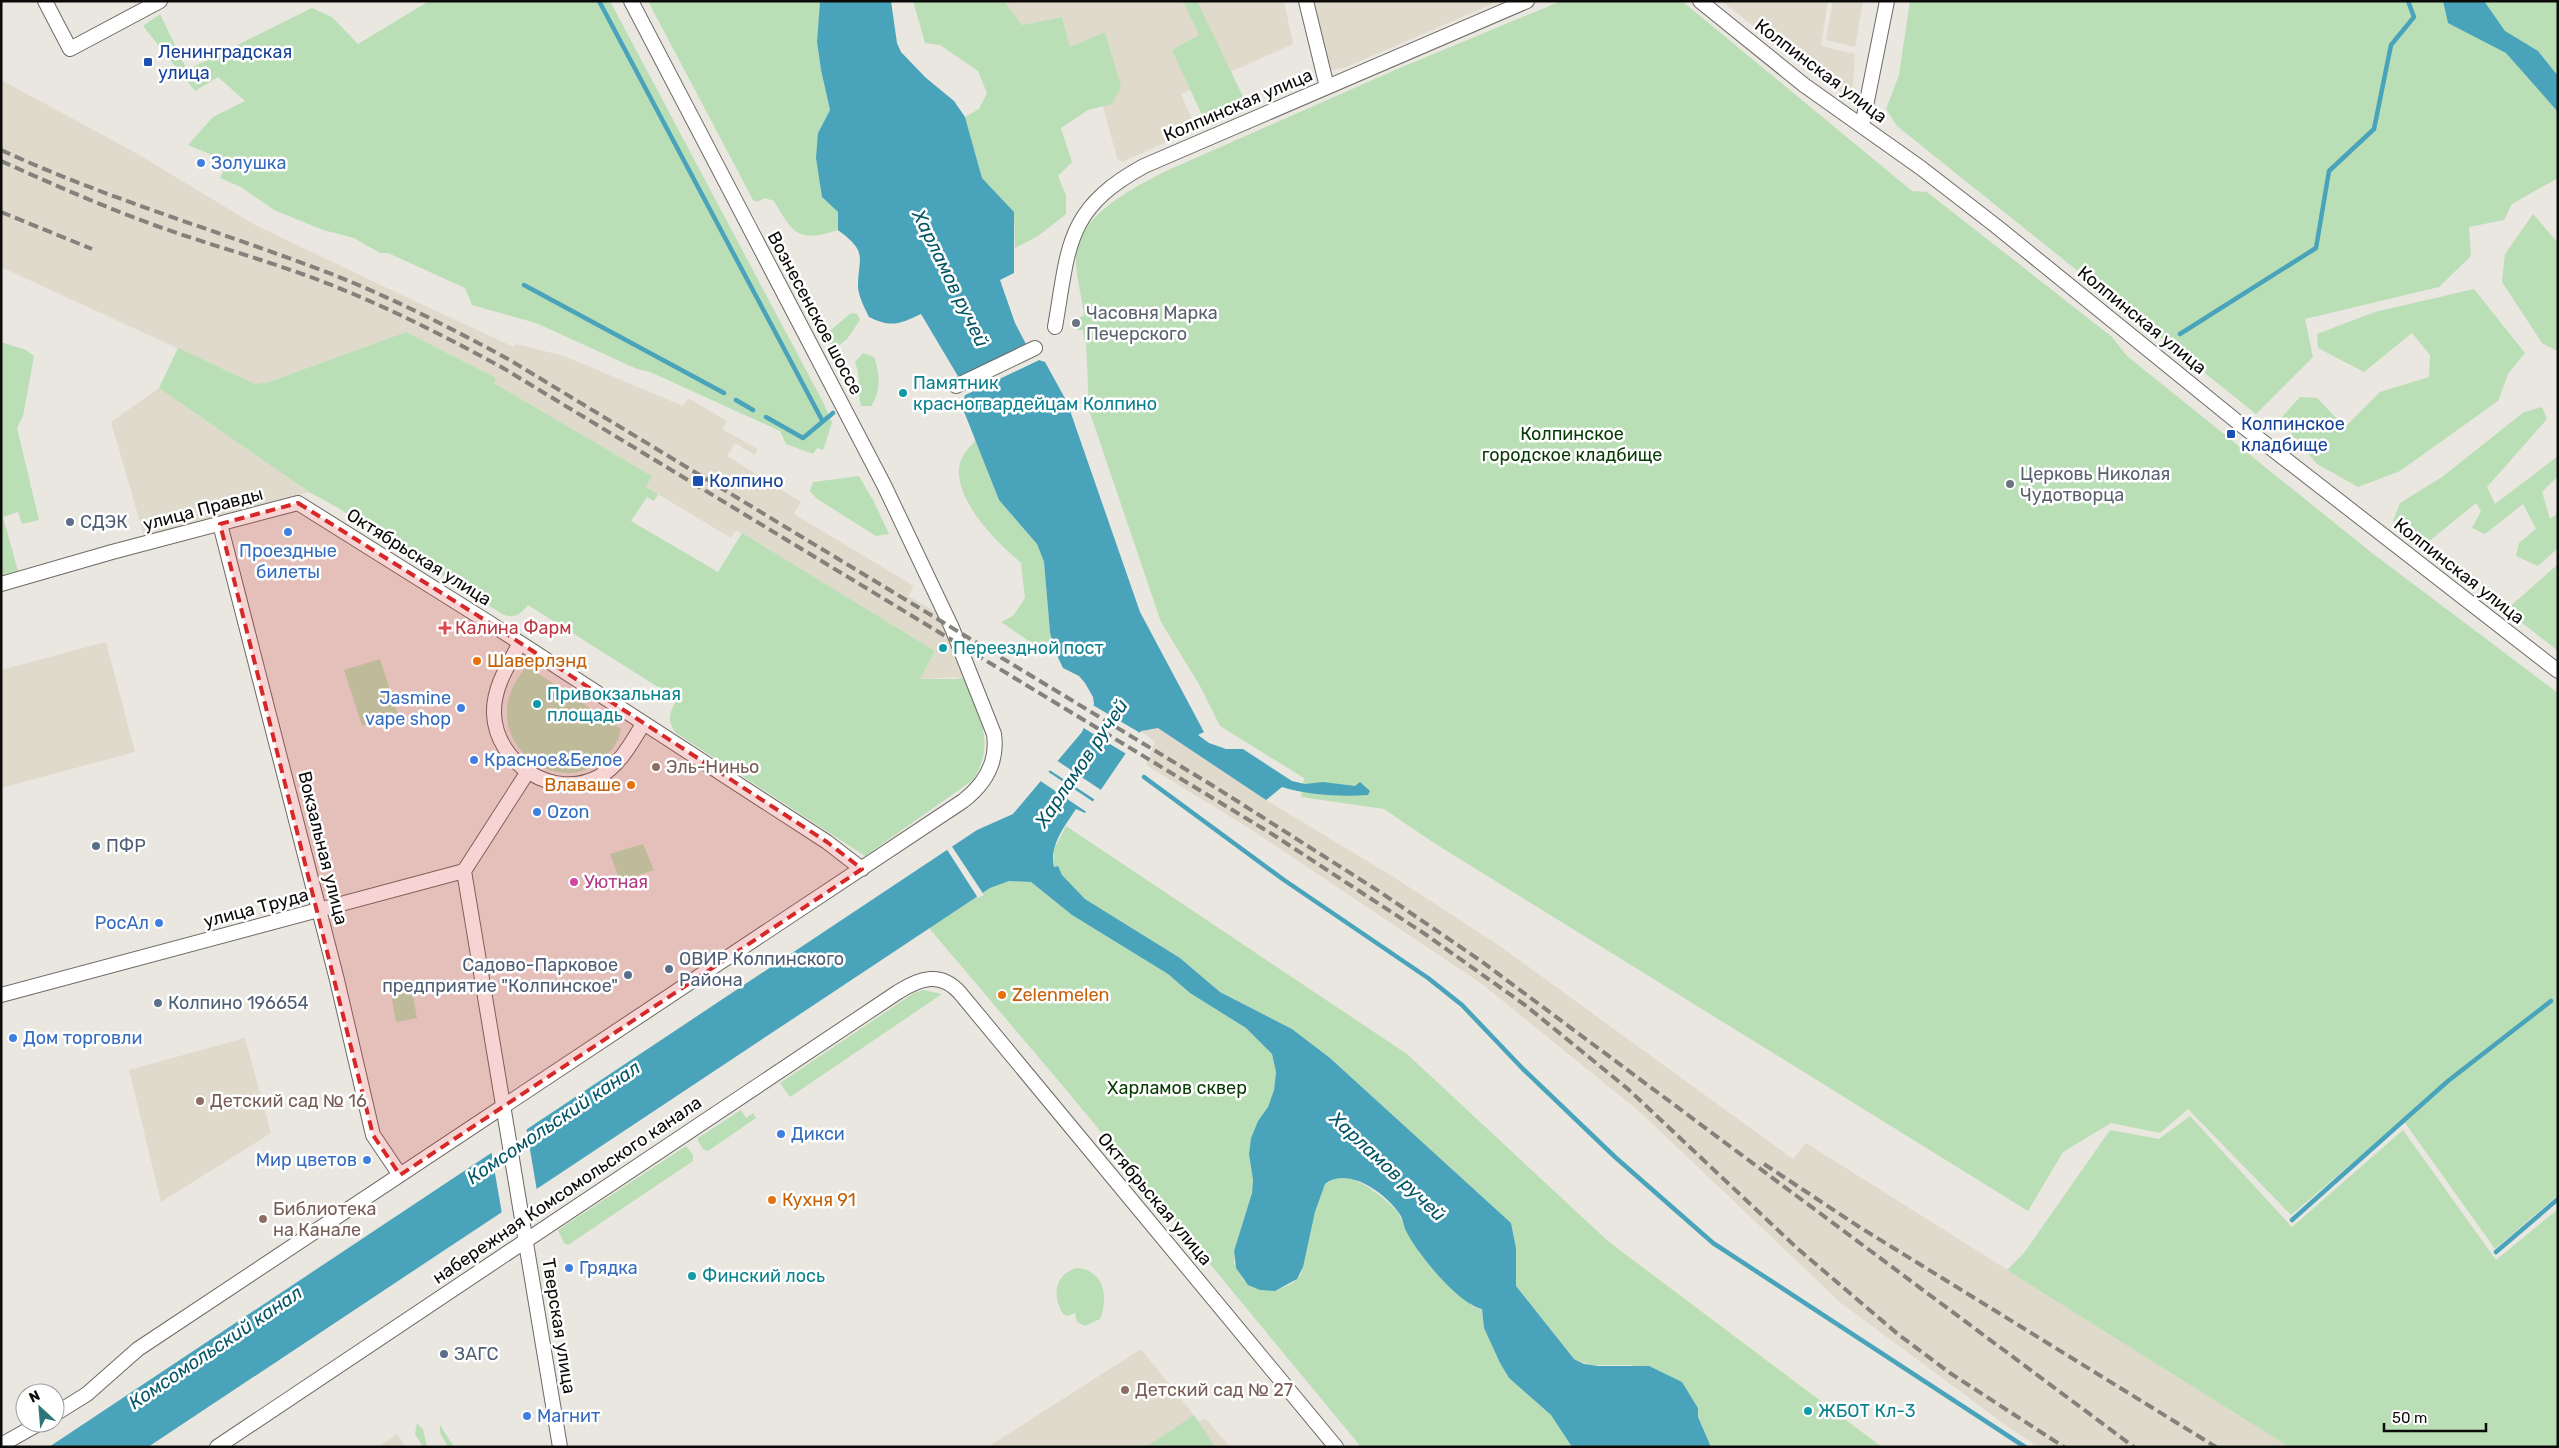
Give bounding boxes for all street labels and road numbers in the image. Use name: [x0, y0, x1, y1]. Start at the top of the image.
street label: Колпинская улица: [1751, 14, 1891, 128]
street label: Колпинская улица: [1160, 64, 1316, 146]
street label: Вознесенское шоссе: [763, 227, 867, 399]
street label: Колпинская улица: [2073, 261, 2211, 379]
street label: улица Правды: [141, 482, 265, 536]
street label: Октябрьская улица: [343, 504, 495, 610]
street label: Колпинская улица: [2389, 513, 2529, 629]
street label: Вокзальная улица: [293, 769, 353, 927]
street label: улица Труда: [201, 883, 311, 933]
street label: набережная Комсомольского канала: [428, 1091, 706, 1289]
street label: Октябрьская улица: [1093, 1128, 1217, 1270]
street label: Тверская улица: [537, 1257, 581, 1395]

